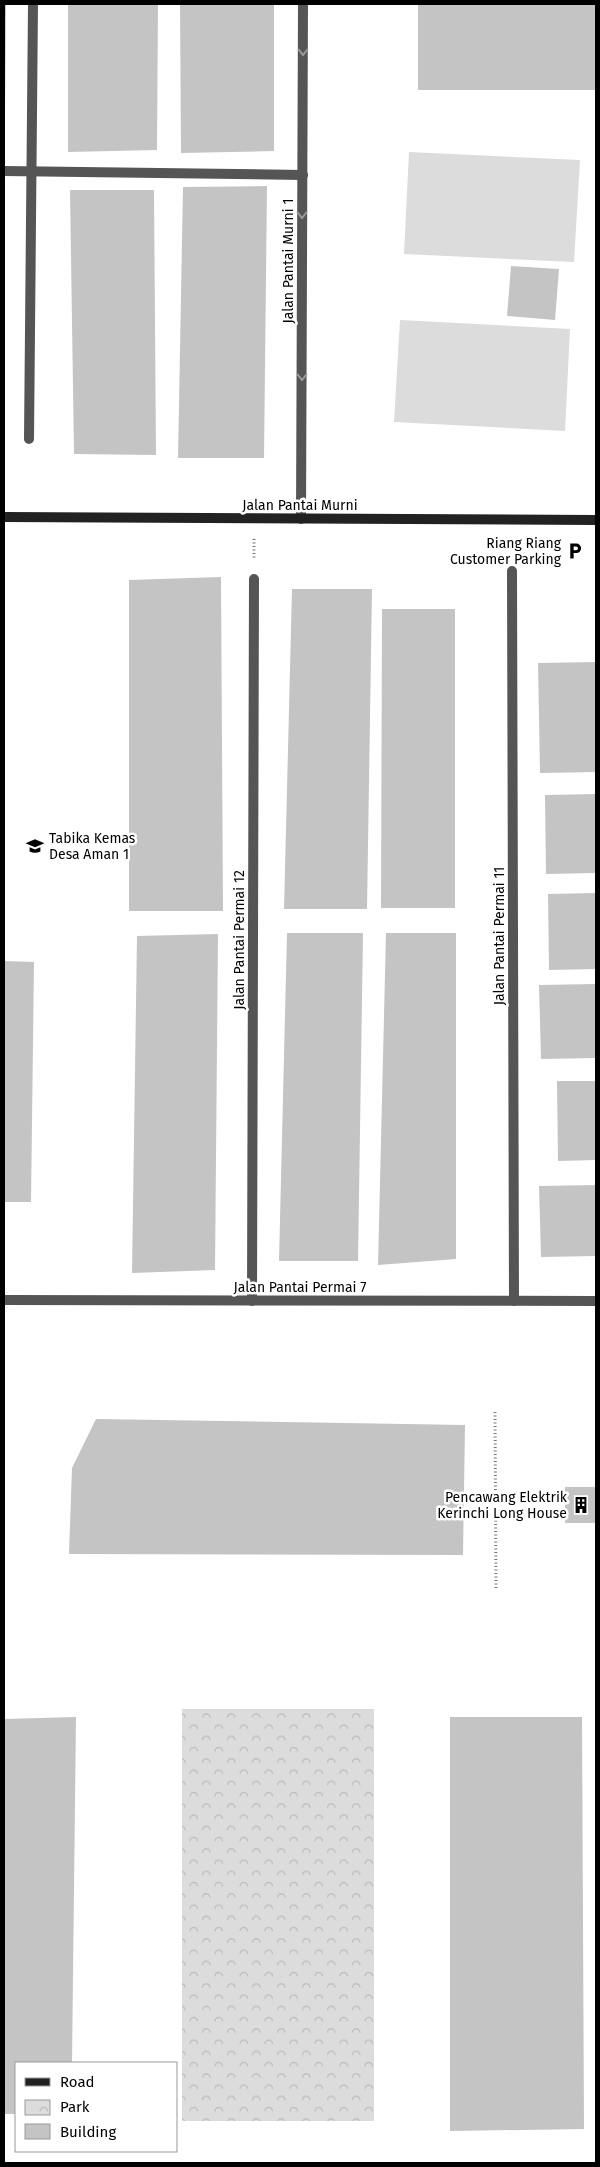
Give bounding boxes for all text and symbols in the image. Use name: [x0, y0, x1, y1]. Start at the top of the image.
one-way arrow: [298, 49, 308, 57]
street label: Jalan Pantai Murni 1: [280, 198, 297, 324]
one-way arrow: [297, 212, 307, 219]
one-way arrow: [297, 374, 307, 382]
street label: Jalan Pantai Murni: [242, 497, 358, 514]
place label: Riang Riang Customer Parking: [450, 535, 562, 568]
parking icon: Riang Riang Customer Parking: [565, 541, 585, 561]
place label: Tabika Kemas Desa Aman 1: [49, 830, 136, 863]
school or university icon: Tabika Kemas Desa Aman 1: [25, 836, 45, 856]
street label: Jalan Pantai Permai 11: [491, 867, 508, 1005]
street label: Jalan Pantai Permai 12: [231, 870, 248, 1010]
street label: Jalan Pantai Permai 7: [234, 1279, 366, 1296]
place label: Pencawang Elektrik Kerinchi Long House: [437, 1489, 568, 1522]
building icon: Pencawang Elektrik Kerinchi Long House: [571, 1495, 591, 1515]
legend: [15, 2062, 178, 2152]
text: Road: [60, 2073, 95, 2091]
text: Park: [60, 2098, 90, 2116]
text: Building: [60, 2123, 116, 2141]

